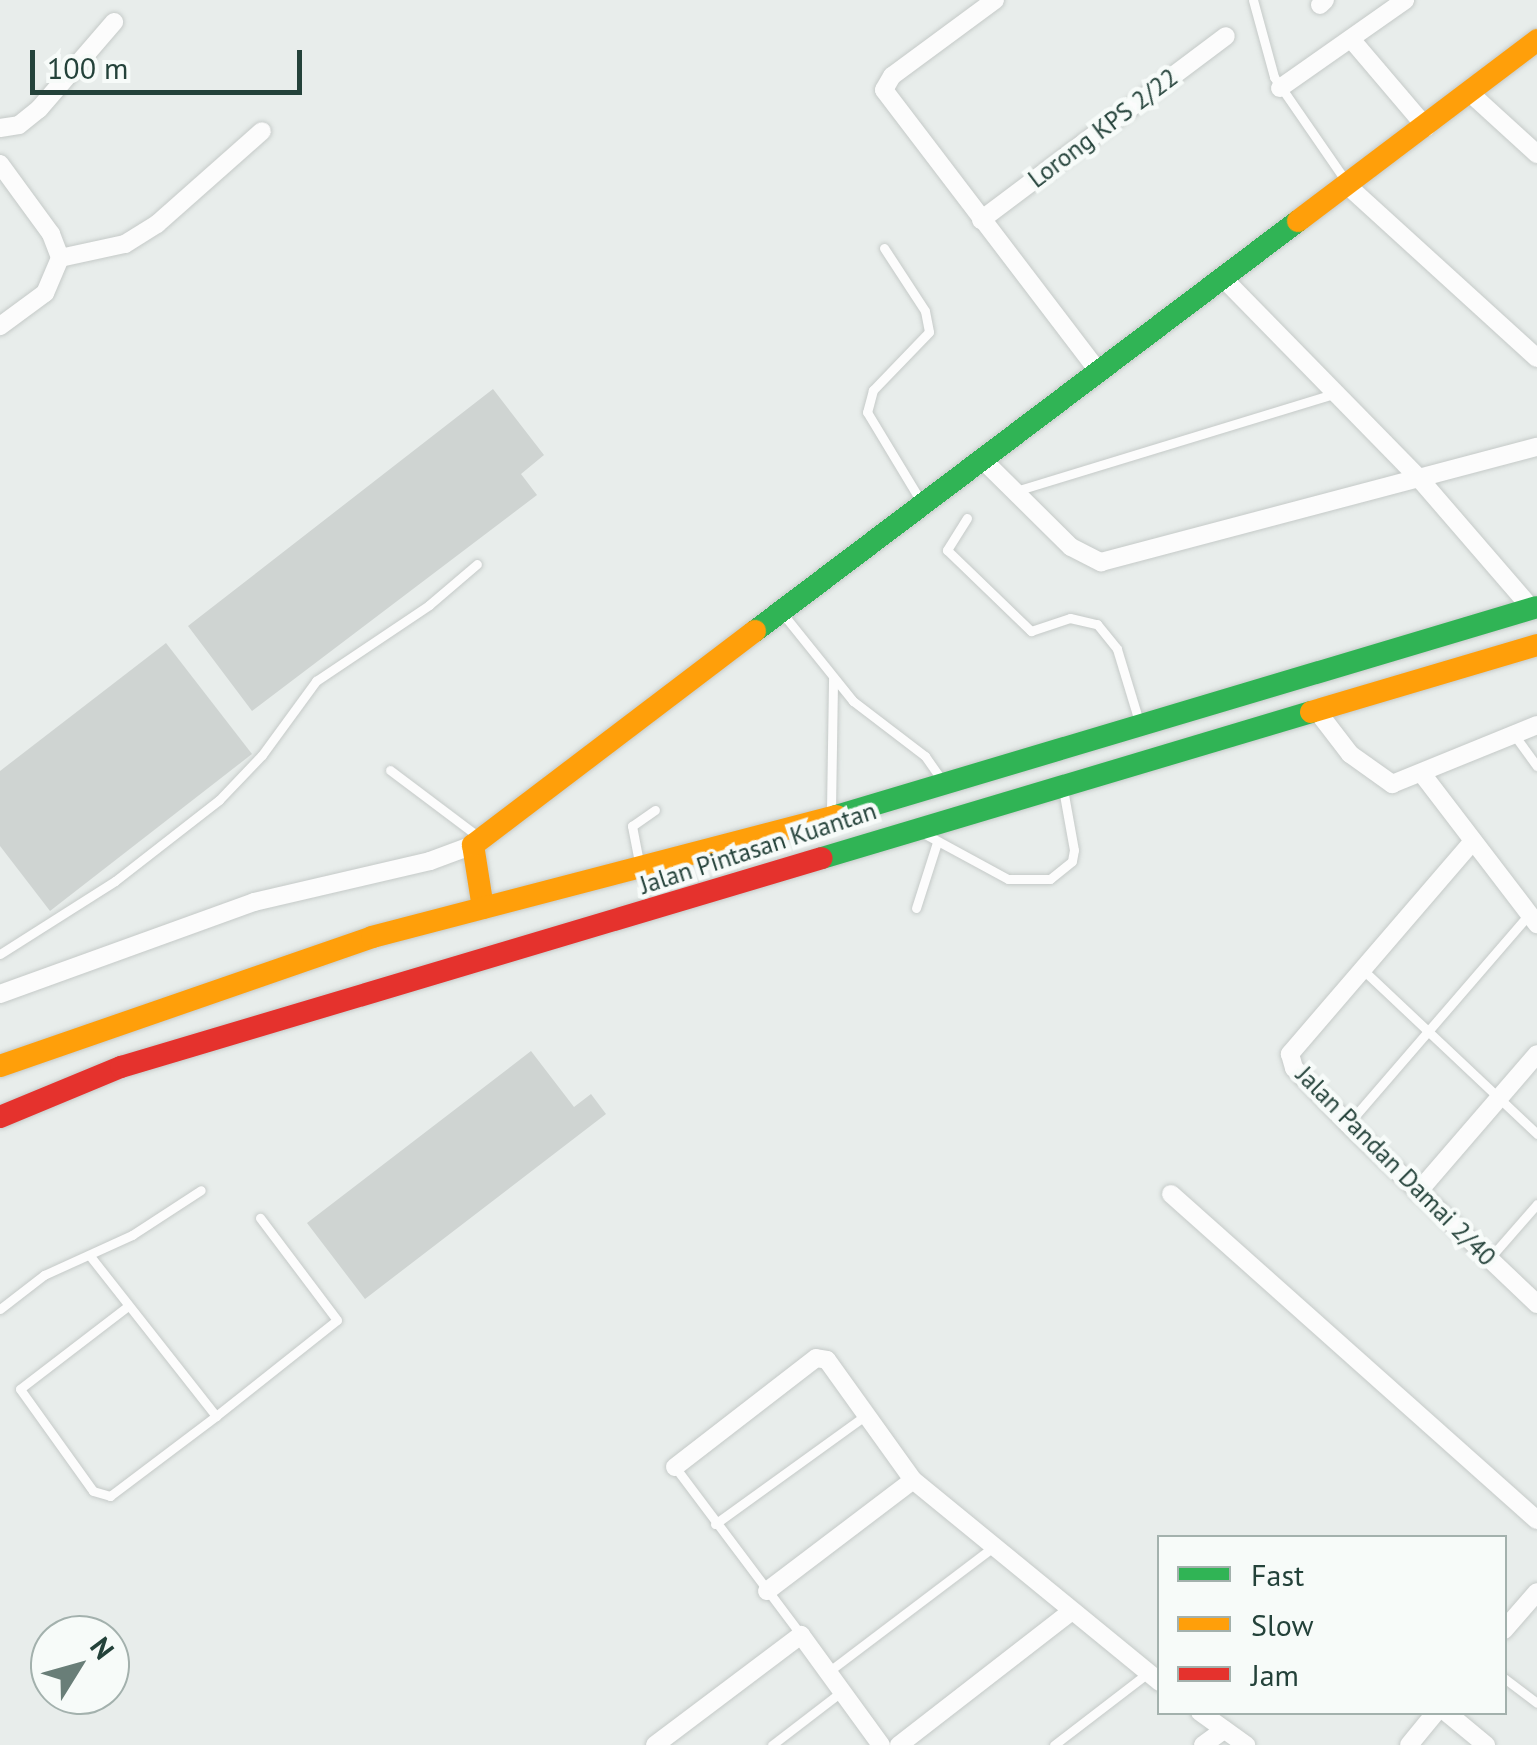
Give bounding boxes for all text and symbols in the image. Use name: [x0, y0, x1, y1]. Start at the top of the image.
scale bar: [35, 30, 308, 92]
text: 100 m: [47, 48, 128, 87]
street label: Lorong KPS 2/22: [1022, 62, 1184, 194]
street label: Jalan Pintasan Kuantan: [636, 796, 880, 900]
street label: Jalan Pandan Damai 2/40: [1290, 1060, 1502, 1272]
legend: [1157, 1535, 1507, 1715]
text: Fast: [1251, 1555, 1304, 1594]
text: Slow: [1251, 1605, 1314, 1644]
north arrow: [30, 1615, 130, 1715]
text: N: [82, 1629, 123, 1666]
text: Jam: [1251, 1655, 1299, 1694]

